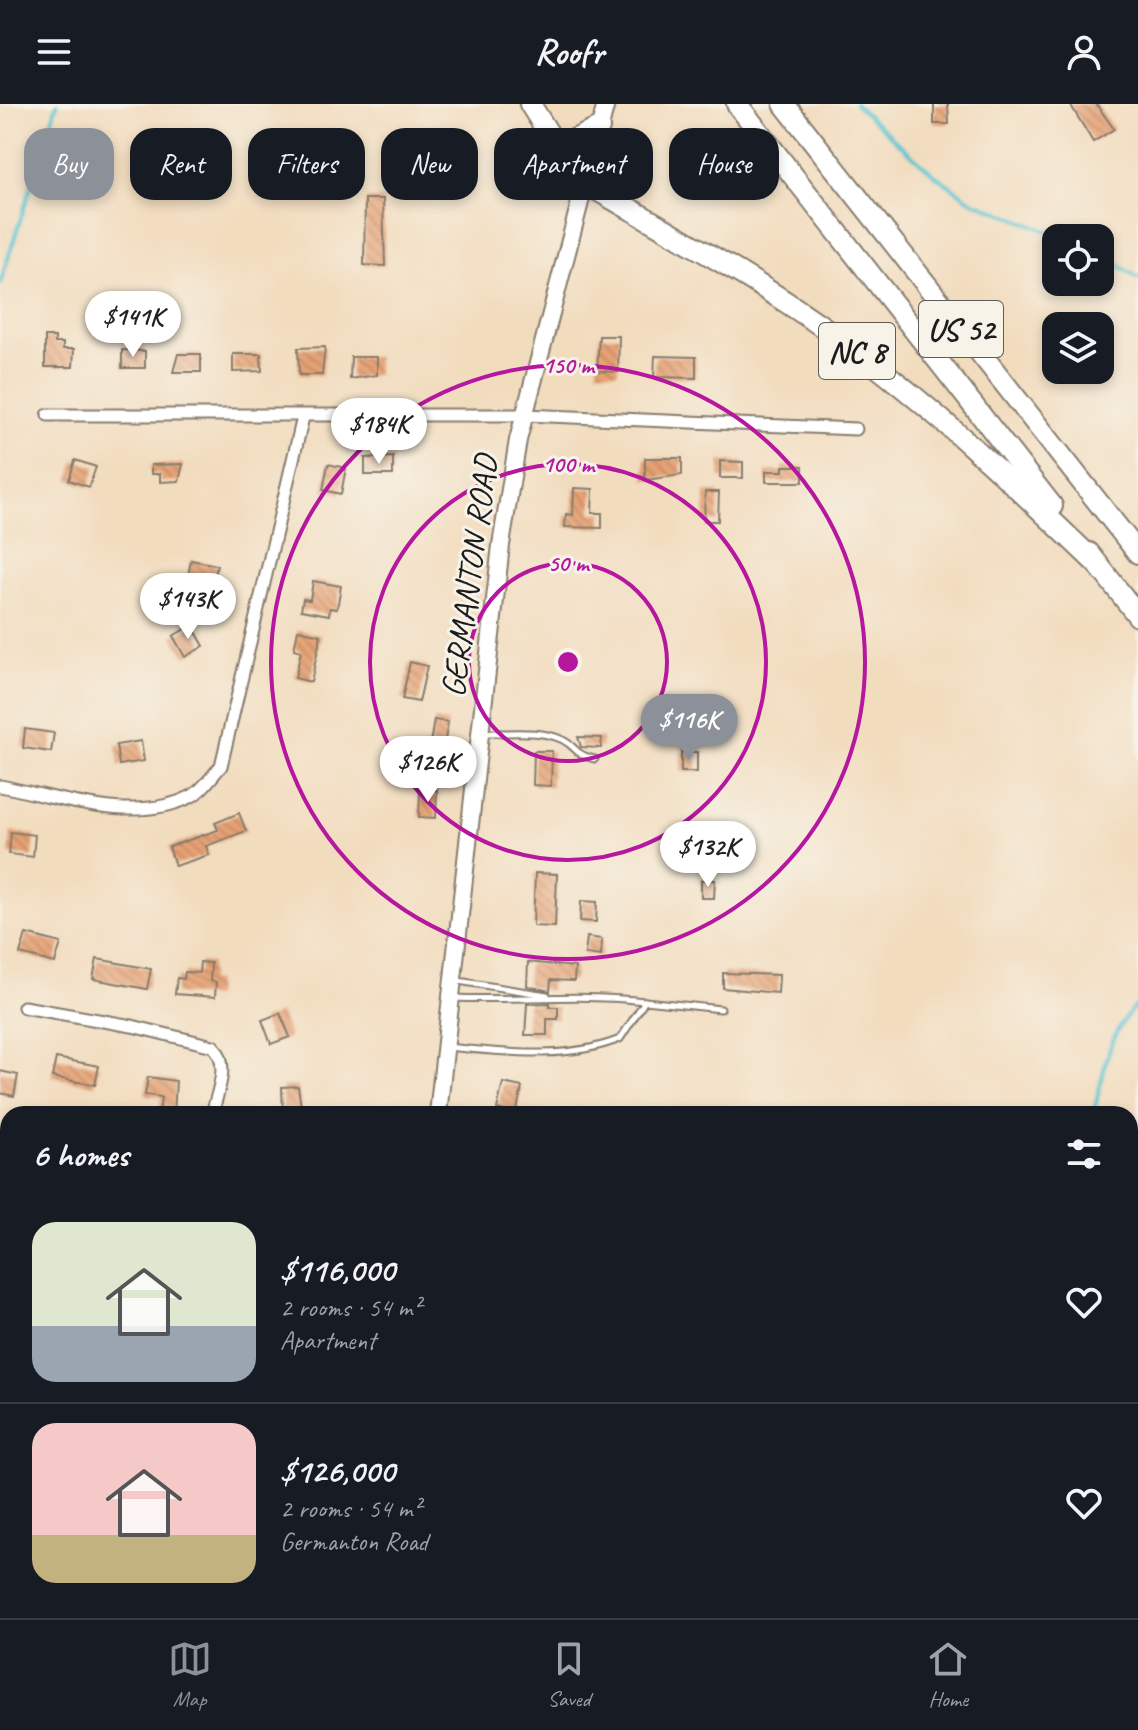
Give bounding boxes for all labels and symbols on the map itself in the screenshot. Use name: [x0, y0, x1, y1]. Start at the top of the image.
pin: $141K: [77, 291, 189, 359]
road number: US 52: [919, 301, 1003, 357]
road number: NC 8: [819, 323, 895, 379]
text: 150 m: [542, 350, 596, 380]
pin: $184K: [323, 398, 435, 466]
text: 100 m: [542, 449, 596, 479]
street label: GERMANTON ROAD: [431, 450, 508, 700]
text: 50 m: [548, 548, 591, 578]
pin: $143K: [132, 573, 244, 641]
centre of rings: [554, 648, 582, 676]
pin: $116K: [633, 694, 745, 762]
pin: $126K: [372, 736, 484, 804]
pin: $132K: [652, 821, 764, 889]

